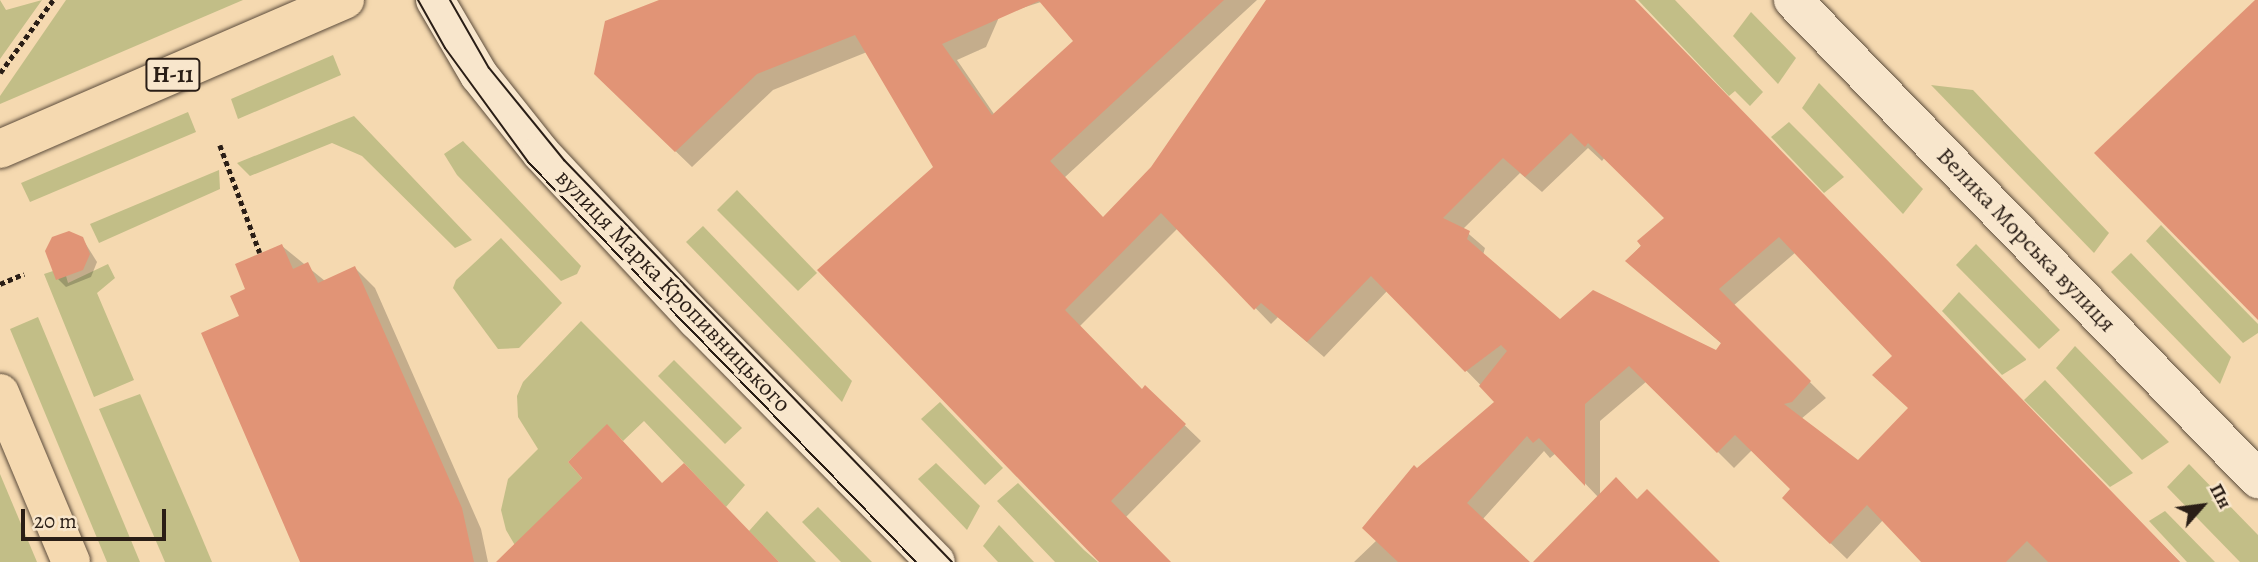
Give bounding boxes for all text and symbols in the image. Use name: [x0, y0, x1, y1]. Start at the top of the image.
road number: Н-11: [145, 55, 201, 94]
street label: Велика Морська вулиця: [1930, 142, 2122, 338]
street label: вулиця Марка Кропивницького: [549, 164, 797, 418]
north arrow: [2167, 471, 2237, 541]
text: Пн: [2203, 479, 2238, 513]
scale bar: [24, 496, 170, 540]
text: 20 m: [34, 507, 77, 535]

